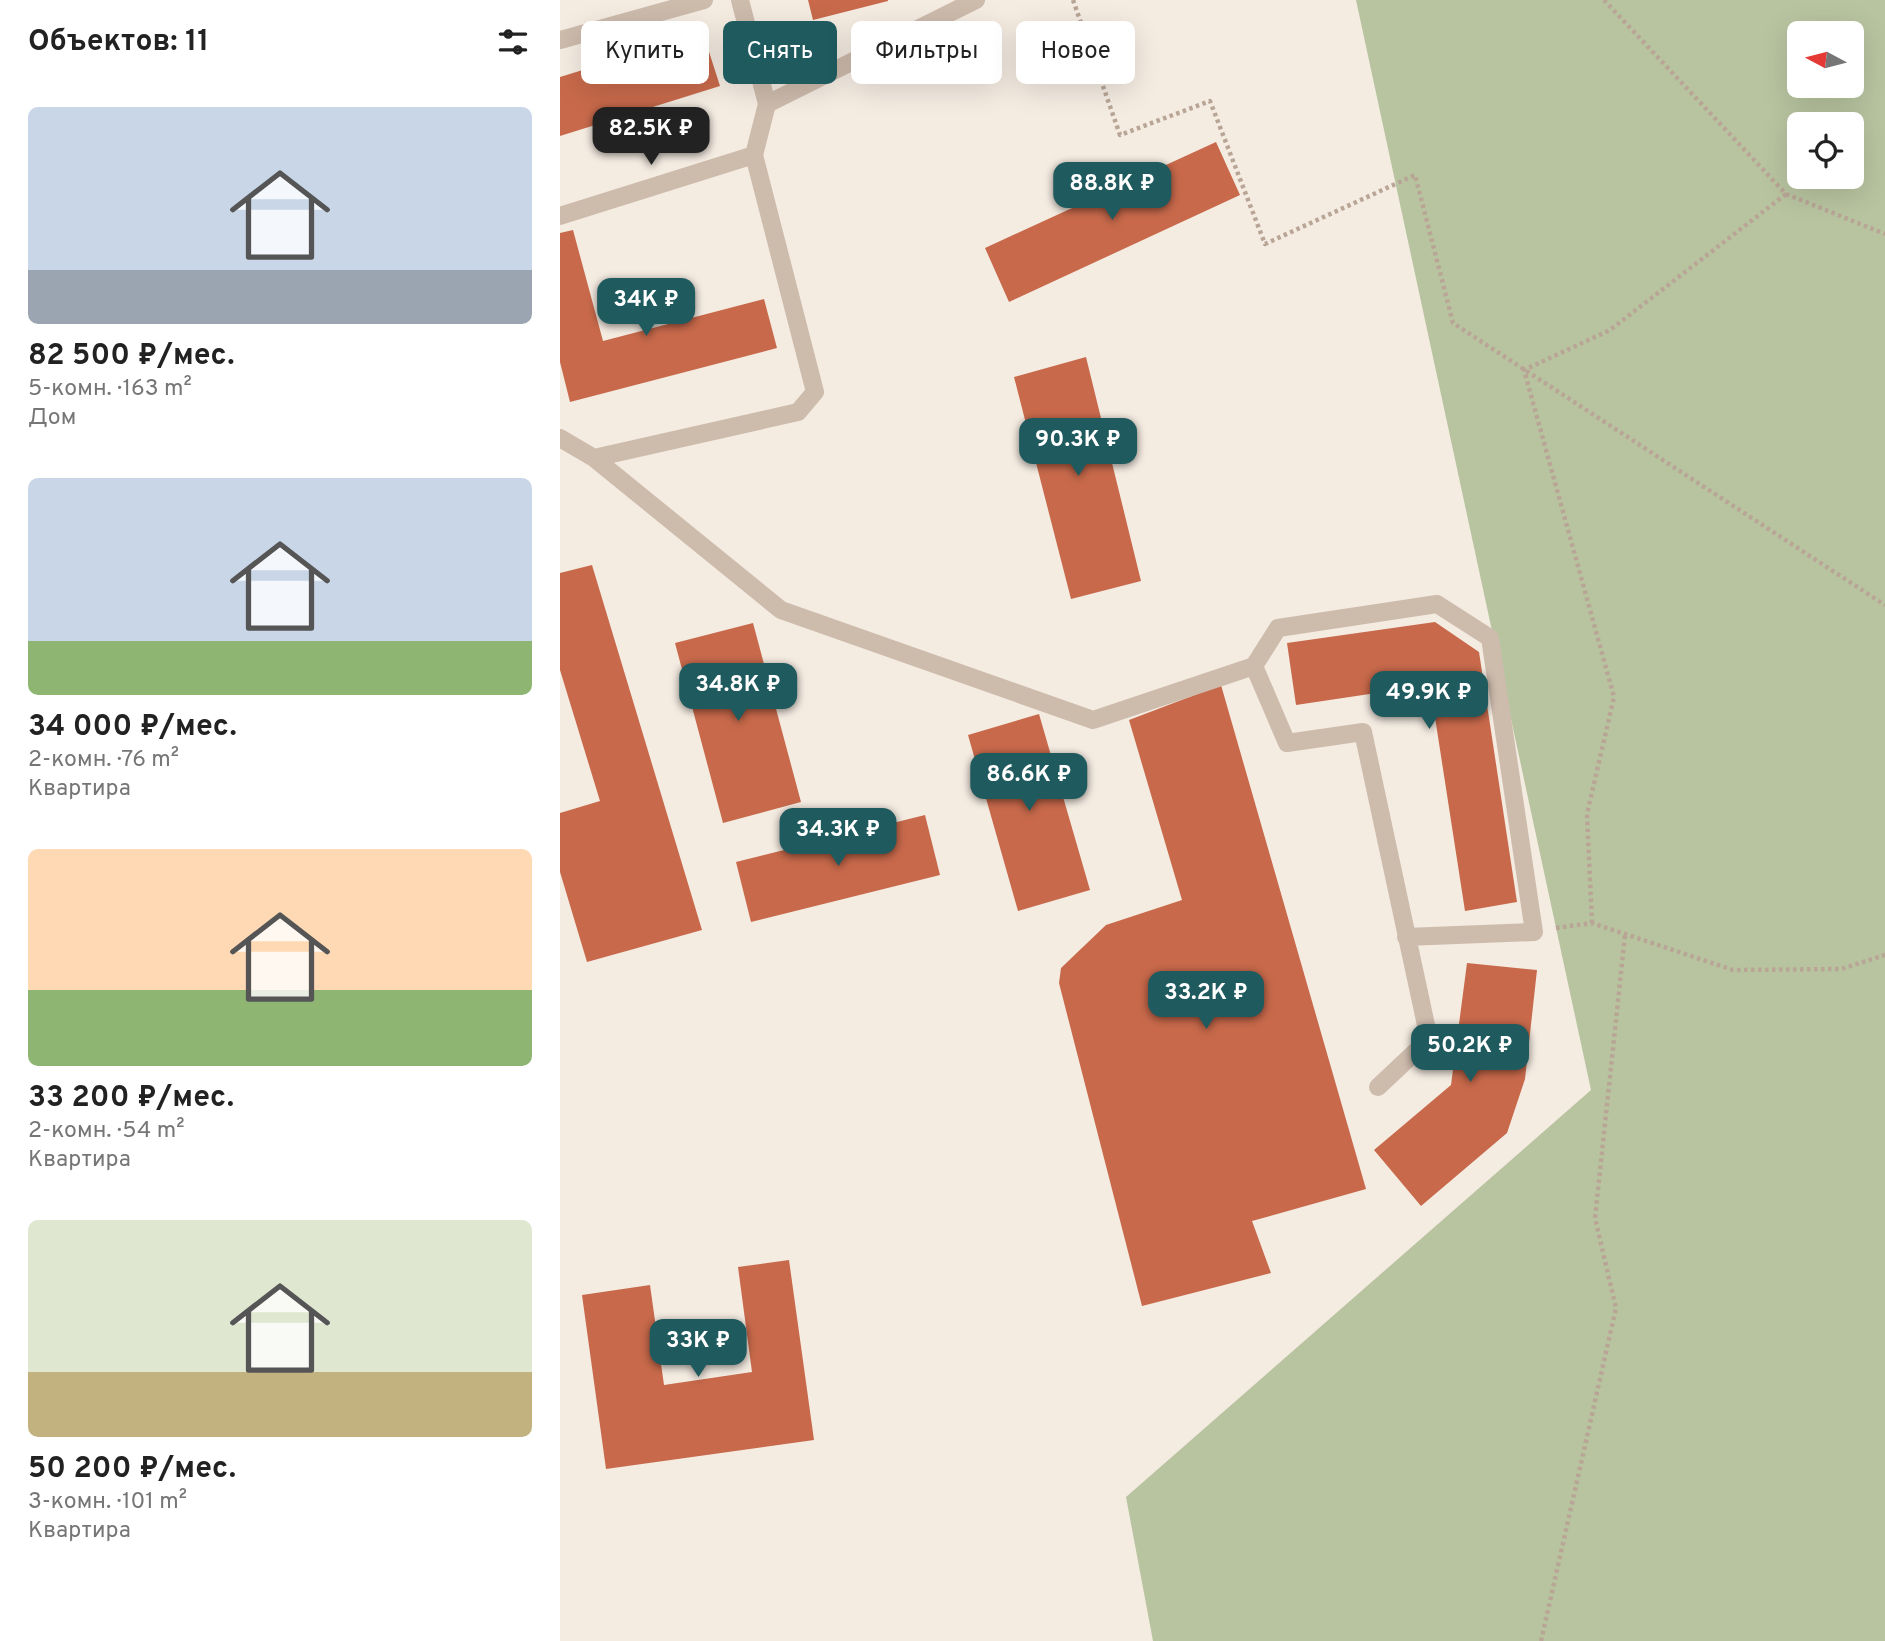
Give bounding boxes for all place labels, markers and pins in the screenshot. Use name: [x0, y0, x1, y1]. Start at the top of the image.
pin: 82.5K ₽: [586, 108, 716, 167]
pin: 88.8K ₽: [1047, 162, 1177, 222]
pin: 34K ₽: [597, 278, 695, 338]
pin: 90.3K ₽: [1013, 419, 1143, 478]
pin: 34.8K ₽: [673, 664, 803, 723]
pin: 49.9K ₽: [1364, 672, 1494, 731]
pin: 86.6K ₽: [964, 754, 1094, 813]
pin: 34.3K ₽: [773, 808, 903, 868]
pin: 33.2K ₽: [1141, 972, 1271, 1031]
pin: 50.2K ₽: [1405, 1024, 1535, 1084]
pin: 33K ₽: [649, 1320, 747, 1379]

